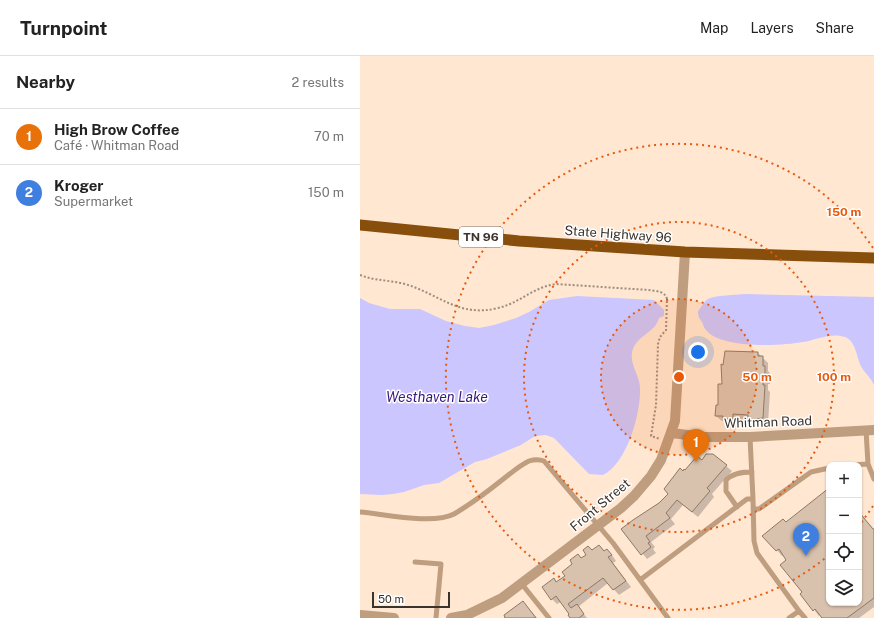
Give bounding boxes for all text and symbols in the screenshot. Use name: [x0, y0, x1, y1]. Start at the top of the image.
text: Turnpoint: [20, 17, 107, 39]
text: Map: [700, 20, 728, 36]
text: Layers: [750, 20, 794, 36]
text: Share: [816, 20, 854, 36]
text: Nearby: [16, 72, 75, 92]
text: 2 results: [292, 75, 344, 90]
text: High Brow Coffee: [54, 121, 179, 138]
text: 1: [26, 129, 32, 144]
text: 70 m: [314, 129, 344, 144]
text: Café · Whitman Road: [54, 138, 179, 153]
text: Kroger: [54, 177, 104, 194]
text: 2: [25, 185, 33, 200]
text: 150 m: [308, 185, 344, 200]
text: Supermarket: [54, 194, 133, 209]
text: 150 m: [827, 205, 861, 219]
street label: State Highway 96: [564, 223, 672, 245]
road number: TN 96: [459, 227, 503, 247]
your location: [688, 342, 708, 362]
centre of rings: [672, 370, 686, 384]
text: 50 m: [742, 370, 772, 384]
text: 100 m: [817, 370, 851, 384]
water label: Westhaven Lake: [386, 389, 488, 405]
street label: Whitman Road: [724, 413, 812, 431]
pin: 1: [683, 429, 709, 462]
map controls: [826, 462, 862, 606]
button: +: [826, 462, 862, 498]
street label: Front Street: [567, 476, 633, 534]
button: −: [826, 498, 862, 534]
pin: 2: [793, 523, 819, 556]
button: locate: [826, 534, 862, 570]
button: layers: [826, 570, 862, 606]
scale bar: [372, 590, 450, 609]
text: 50 m: [378, 593, 404, 605]

